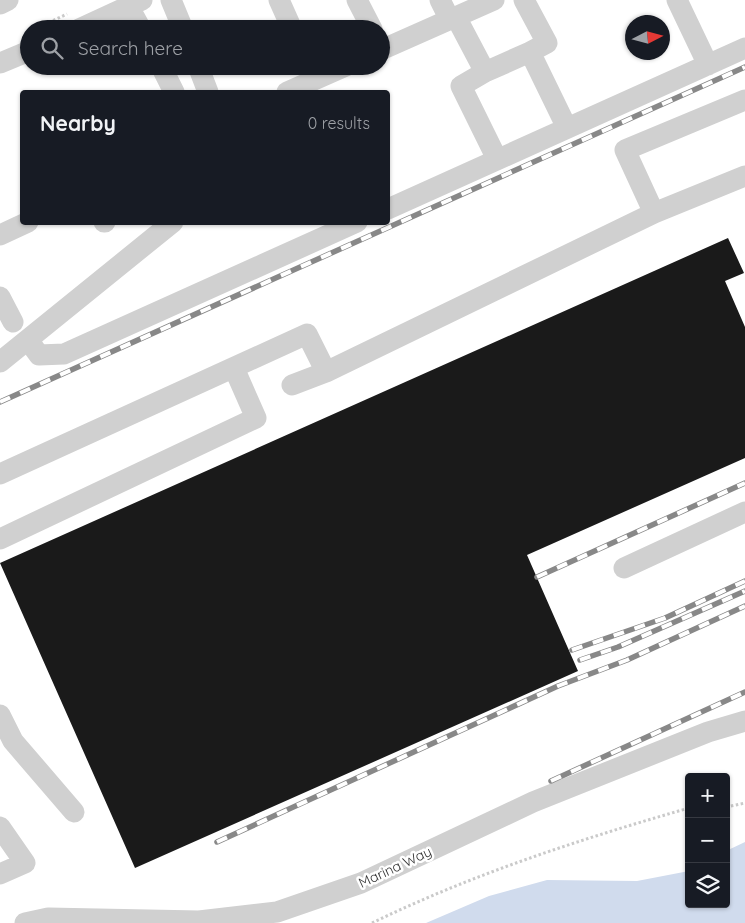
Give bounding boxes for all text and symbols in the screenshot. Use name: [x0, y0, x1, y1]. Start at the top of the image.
north arrow: [625, 15, 670, 60]
search box: [20, 20, 390, 75]
icon: search: [38, 34, 66, 62]
text: Search here: [78, 36, 183, 60]
text: Nearby: [40, 110, 116, 136]
text: 0 results: [308, 113, 370, 133]
map controls: [685, 773, 730, 908]
button: +: [685, 773, 730, 818]
button: −: [685, 818, 730, 863]
street label: Marina Way: [356, 842, 434, 892]
button: layers: [685, 863, 730, 908]

